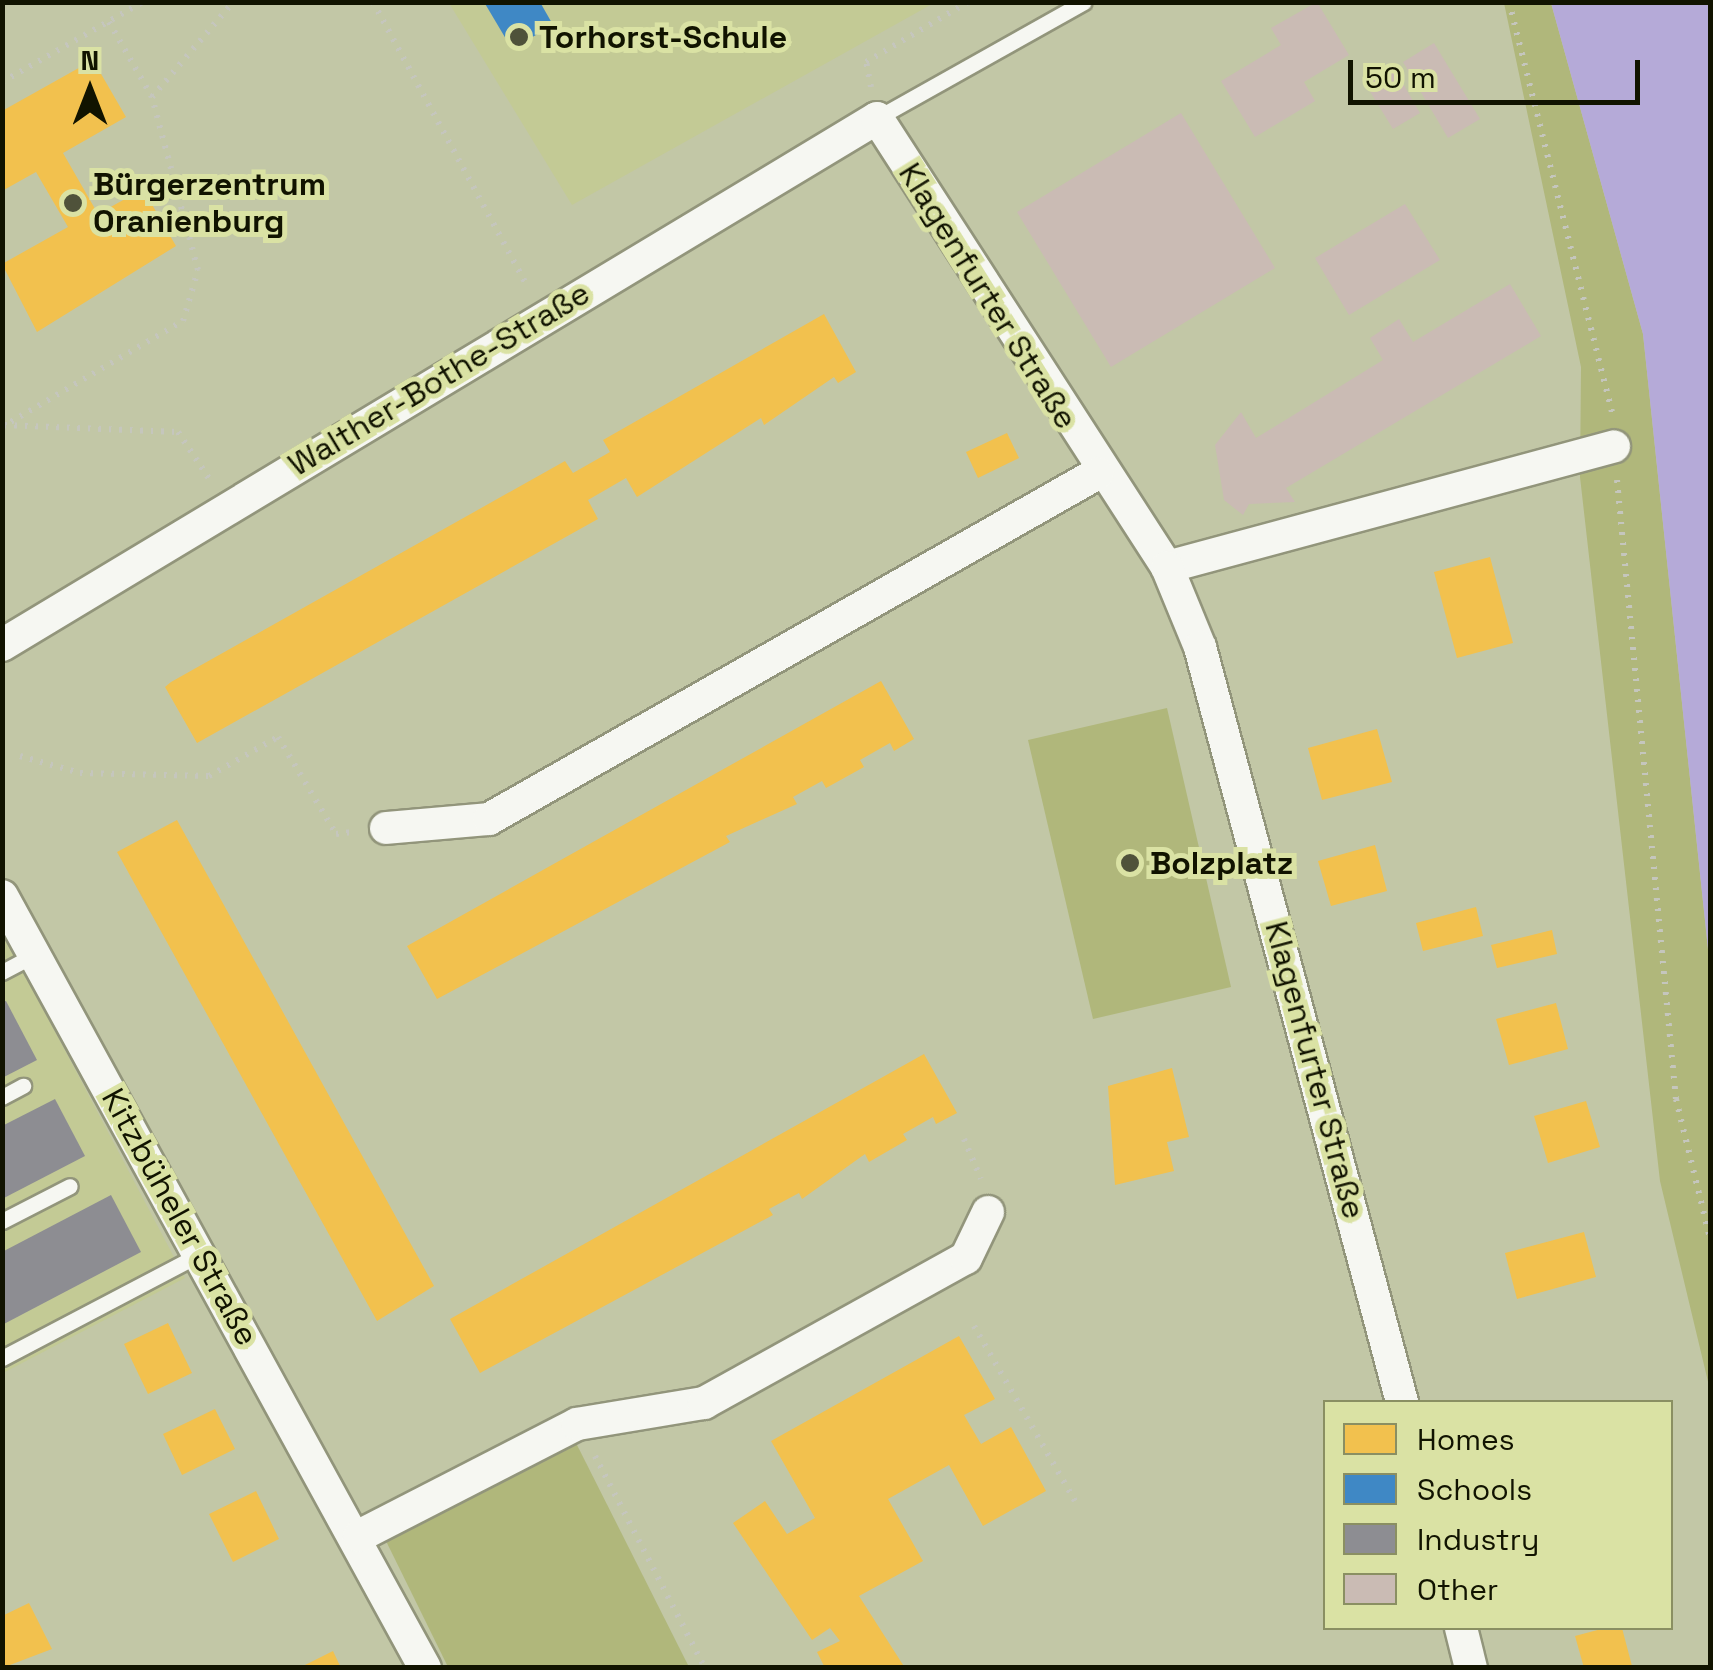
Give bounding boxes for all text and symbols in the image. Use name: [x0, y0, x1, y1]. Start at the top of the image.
place label: Torhorst-Schule: [539, 18, 787, 56]
marker: Torhorst-Schule: [508, 26, 530, 48]
north arrow: [40, 40, 140, 140]
scale bar: [1353, 40, 1646, 102]
text: N: [81, 42, 99, 78]
text: 50 m: [1365, 58, 1436, 97]
street label: Klagenfurter Straße: [891, 156, 1085, 436]
place label: Bürgerzentrum Oranienburg: [93, 166, 326, 241]
marker: Bürgerzentrum Oranienburg: [62, 192, 84, 214]
street label: Walther-Bothe-Straße: [281, 274, 597, 484]
place label: Bolzplatz: [1150, 844, 1293, 882]
marker: Bolzplatz: [1119, 852, 1141, 874]
street label: Klagenfurter Straße: [1257, 917, 1373, 1223]
street label: Kitzbüheler Straße: [93, 1082, 267, 1352]
legend: [1323, 1400, 1673, 1630]
text: Homes: [1417, 1420, 1515, 1459]
text: Schools: [1417, 1470, 1532, 1509]
text: Industry: [1417, 1520, 1539, 1559]
text: Other: [1417, 1570, 1498, 1609]

